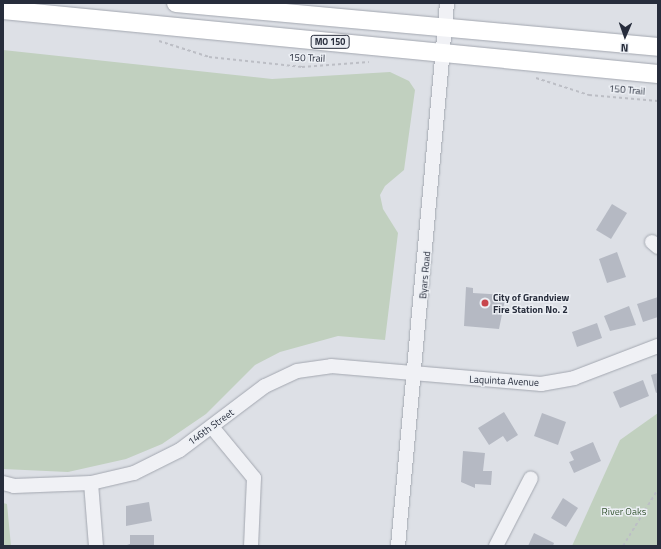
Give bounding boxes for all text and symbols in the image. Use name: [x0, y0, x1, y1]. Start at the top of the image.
north arrow: [605, 16, 645, 56]
road number: MO 150: [310, 35, 350, 49]
text: N: [620, 40, 629, 56]
street label: 150 Trail: [289, 51, 325, 65]
street label: 150 Trail: [608, 82, 646, 98]
street label: Byars Road: [417, 251, 433, 299]
place label: City of Grandview Fire Station No. 2: [493, 291, 569, 314]
marker: City of Grandview Fire Station No. 2: [480, 298, 490, 308]
street label: Laquinta Avenue: [469, 373, 539, 389]
street label: 146th Street: [186, 406, 236, 448]
park label: River Oaks: [602, 506, 646, 518]

